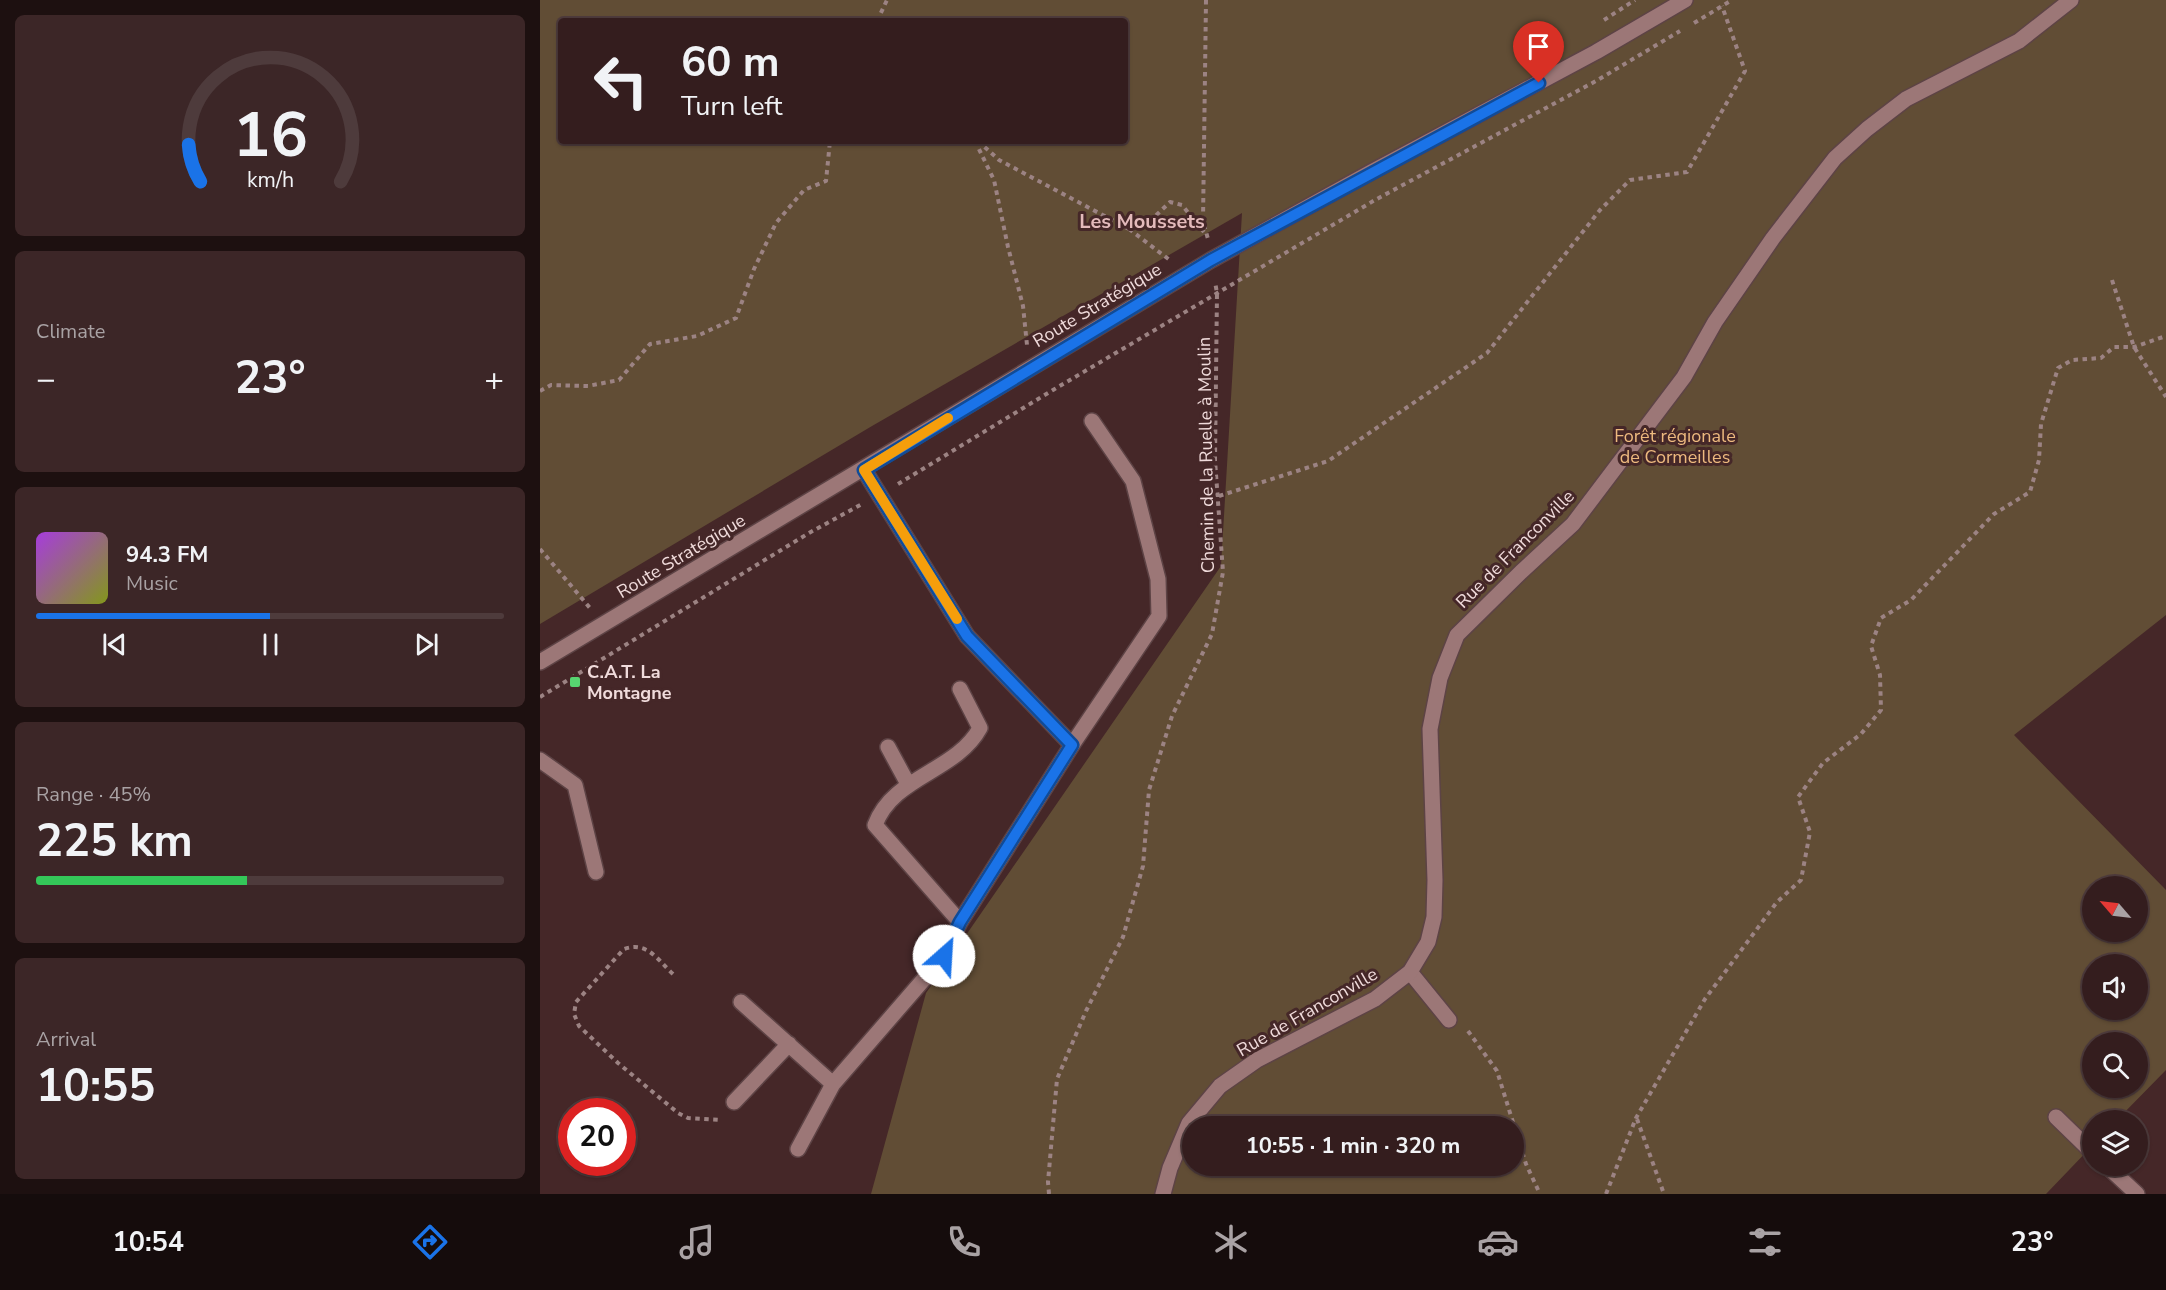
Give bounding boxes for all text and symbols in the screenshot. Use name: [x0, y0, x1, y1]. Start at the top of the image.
pin: [1513, 21, 1564, 83]
icon: arrive: [1522, 30, 1555, 63]
text: 60 m: [681, 34, 780, 91]
icon: left: [582, 42, 660, 120]
text: Turn left: [681, 88, 782, 125]
text: 16: [233, 94, 307, 179]
text: km/h: [246, 166, 294, 196]
district label: Les Moussets: [1079, 208, 1205, 235]
street label: Route Stratégique: [1028, 257, 1166, 353]
text: Climate: [36, 318, 105, 345]
street label: Chemin de la Ruelle à Moulin: [1192, 337, 1220, 573]
text: 23°: [234, 348, 306, 409]
text: −: [36, 357, 56, 402]
text: +: [484, 357, 504, 402]
park label: Forêt régionale de Cormeilles: [1614, 424, 1736, 469]
street label: Rue de Franconville: [1450, 484, 1580, 614]
street label: Route Stratégique: [612, 508, 750, 604]
text: 94.3 FM: [126, 540, 208, 570]
text: Music: [126, 570, 178, 597]
icon: previous: [98, 628, 131, 661]
icon: pause: [254, 628, 287, 661]
icon: next: [410, 628, 443, 661]
place label: C.A.T. La Montagne: [587, 660, 672, 705]
marker: C.A.T. La Montagne: [568, 675, 582, 689]
text: Range · 45%: [36, 781, 151, 808]
text: 225 km: [36, 811, 193, 872]
north arrow: [2082, 876, 2148, 942]
map controls: [2082, 876, 2148, 1176]
position arrow: [912, 924, 976, 988]
button: sound: [2082, 954, 2148, 1020]
street label: Rue de Franconville: [1232, 962, 1382, 1062]
text: Arrival: [36, 1026, 96, 1053]
button: search: [2082, 1032, 2148, 1098]
text: 10:55: [36, 1056, 155, 1117]
speed limit sign: 20: [558, 1098, 636, 1176]
button: layers: [2082, 1110, 2148, 1176]
text: 10:55 · 1 min · 320 m: [1246, 1131, 1460, 1161]
icon: directions: [409, 1221, 451, 1263]
icon: music: [676, 1221, 718, 1263]
icon: phone: [943, 1221, 985, 1263]
icon: climate: [1210, 1221, 1252, 1263]
icon: car: [1477, 1221, 1519, 1263]
icon: filters: [1744, 1221, 1786, 1263]
text: 10:54: [112, 1224, 184, 1261]
text: 23°: [2011, 1224, 2053, 1261]

